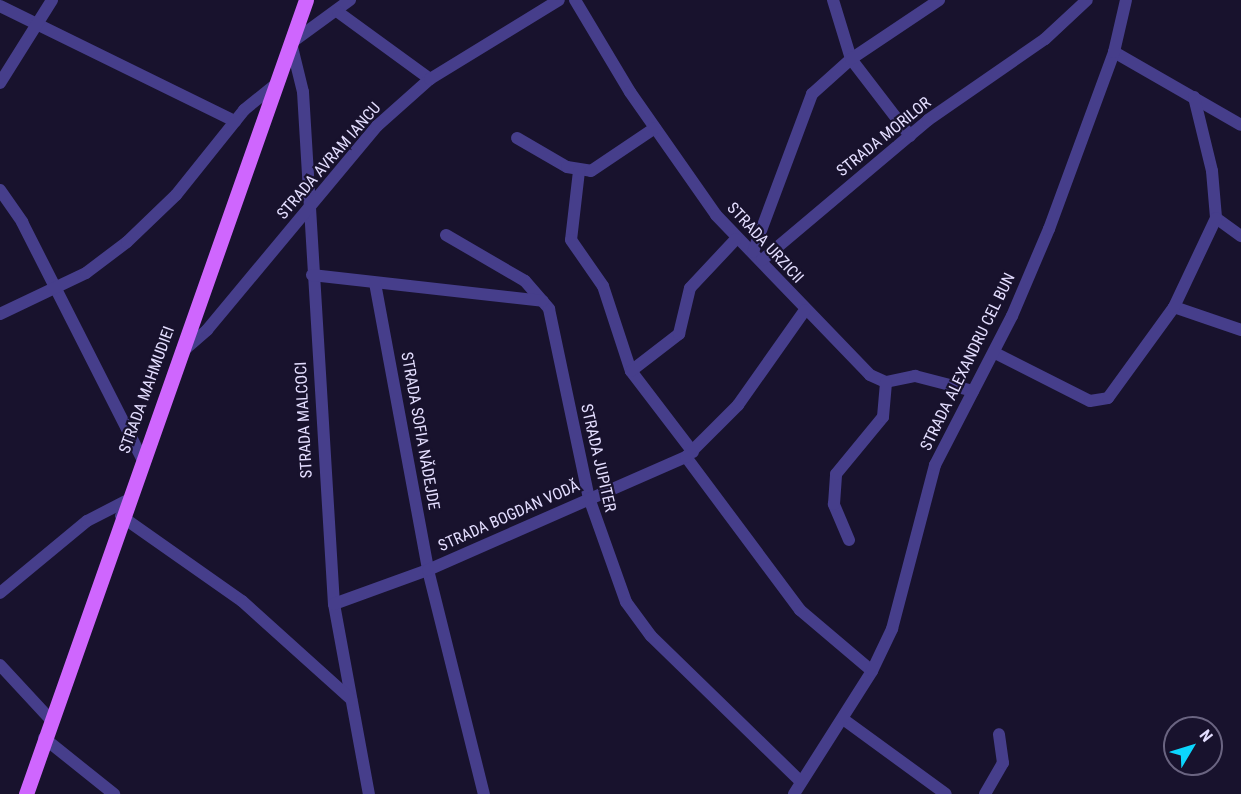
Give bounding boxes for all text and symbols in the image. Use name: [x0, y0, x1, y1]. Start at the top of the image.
street label: STRADA MORILOR: [833, 93, 935, 181]
street label: STRADA AVRAM IANCU: [273, 99, 385, 223]
street label: STRADA URZICII: [723, 199, 807, 287]
street label: STRADA ALEXANDRU CEL BUN: [917, 270, 1019, 454]
street label: STRADA MAHMUDIEI: [115, 324, 179, 456]
street label: STRADA SOFIA NĂDEJDE: [397, 351, 443, 511]
street label: STRADA MALCOCI: [291, 361, 317, 479]
street label: STRADA JUPITER: [576, 402, 620, 514]
street label: STRADA BOGDAN VODĂ: [435, 476, 583, 556]
north arrow: [1163, 716, 1223, 776]
text: N: [1195, 726, 1216, 746]

